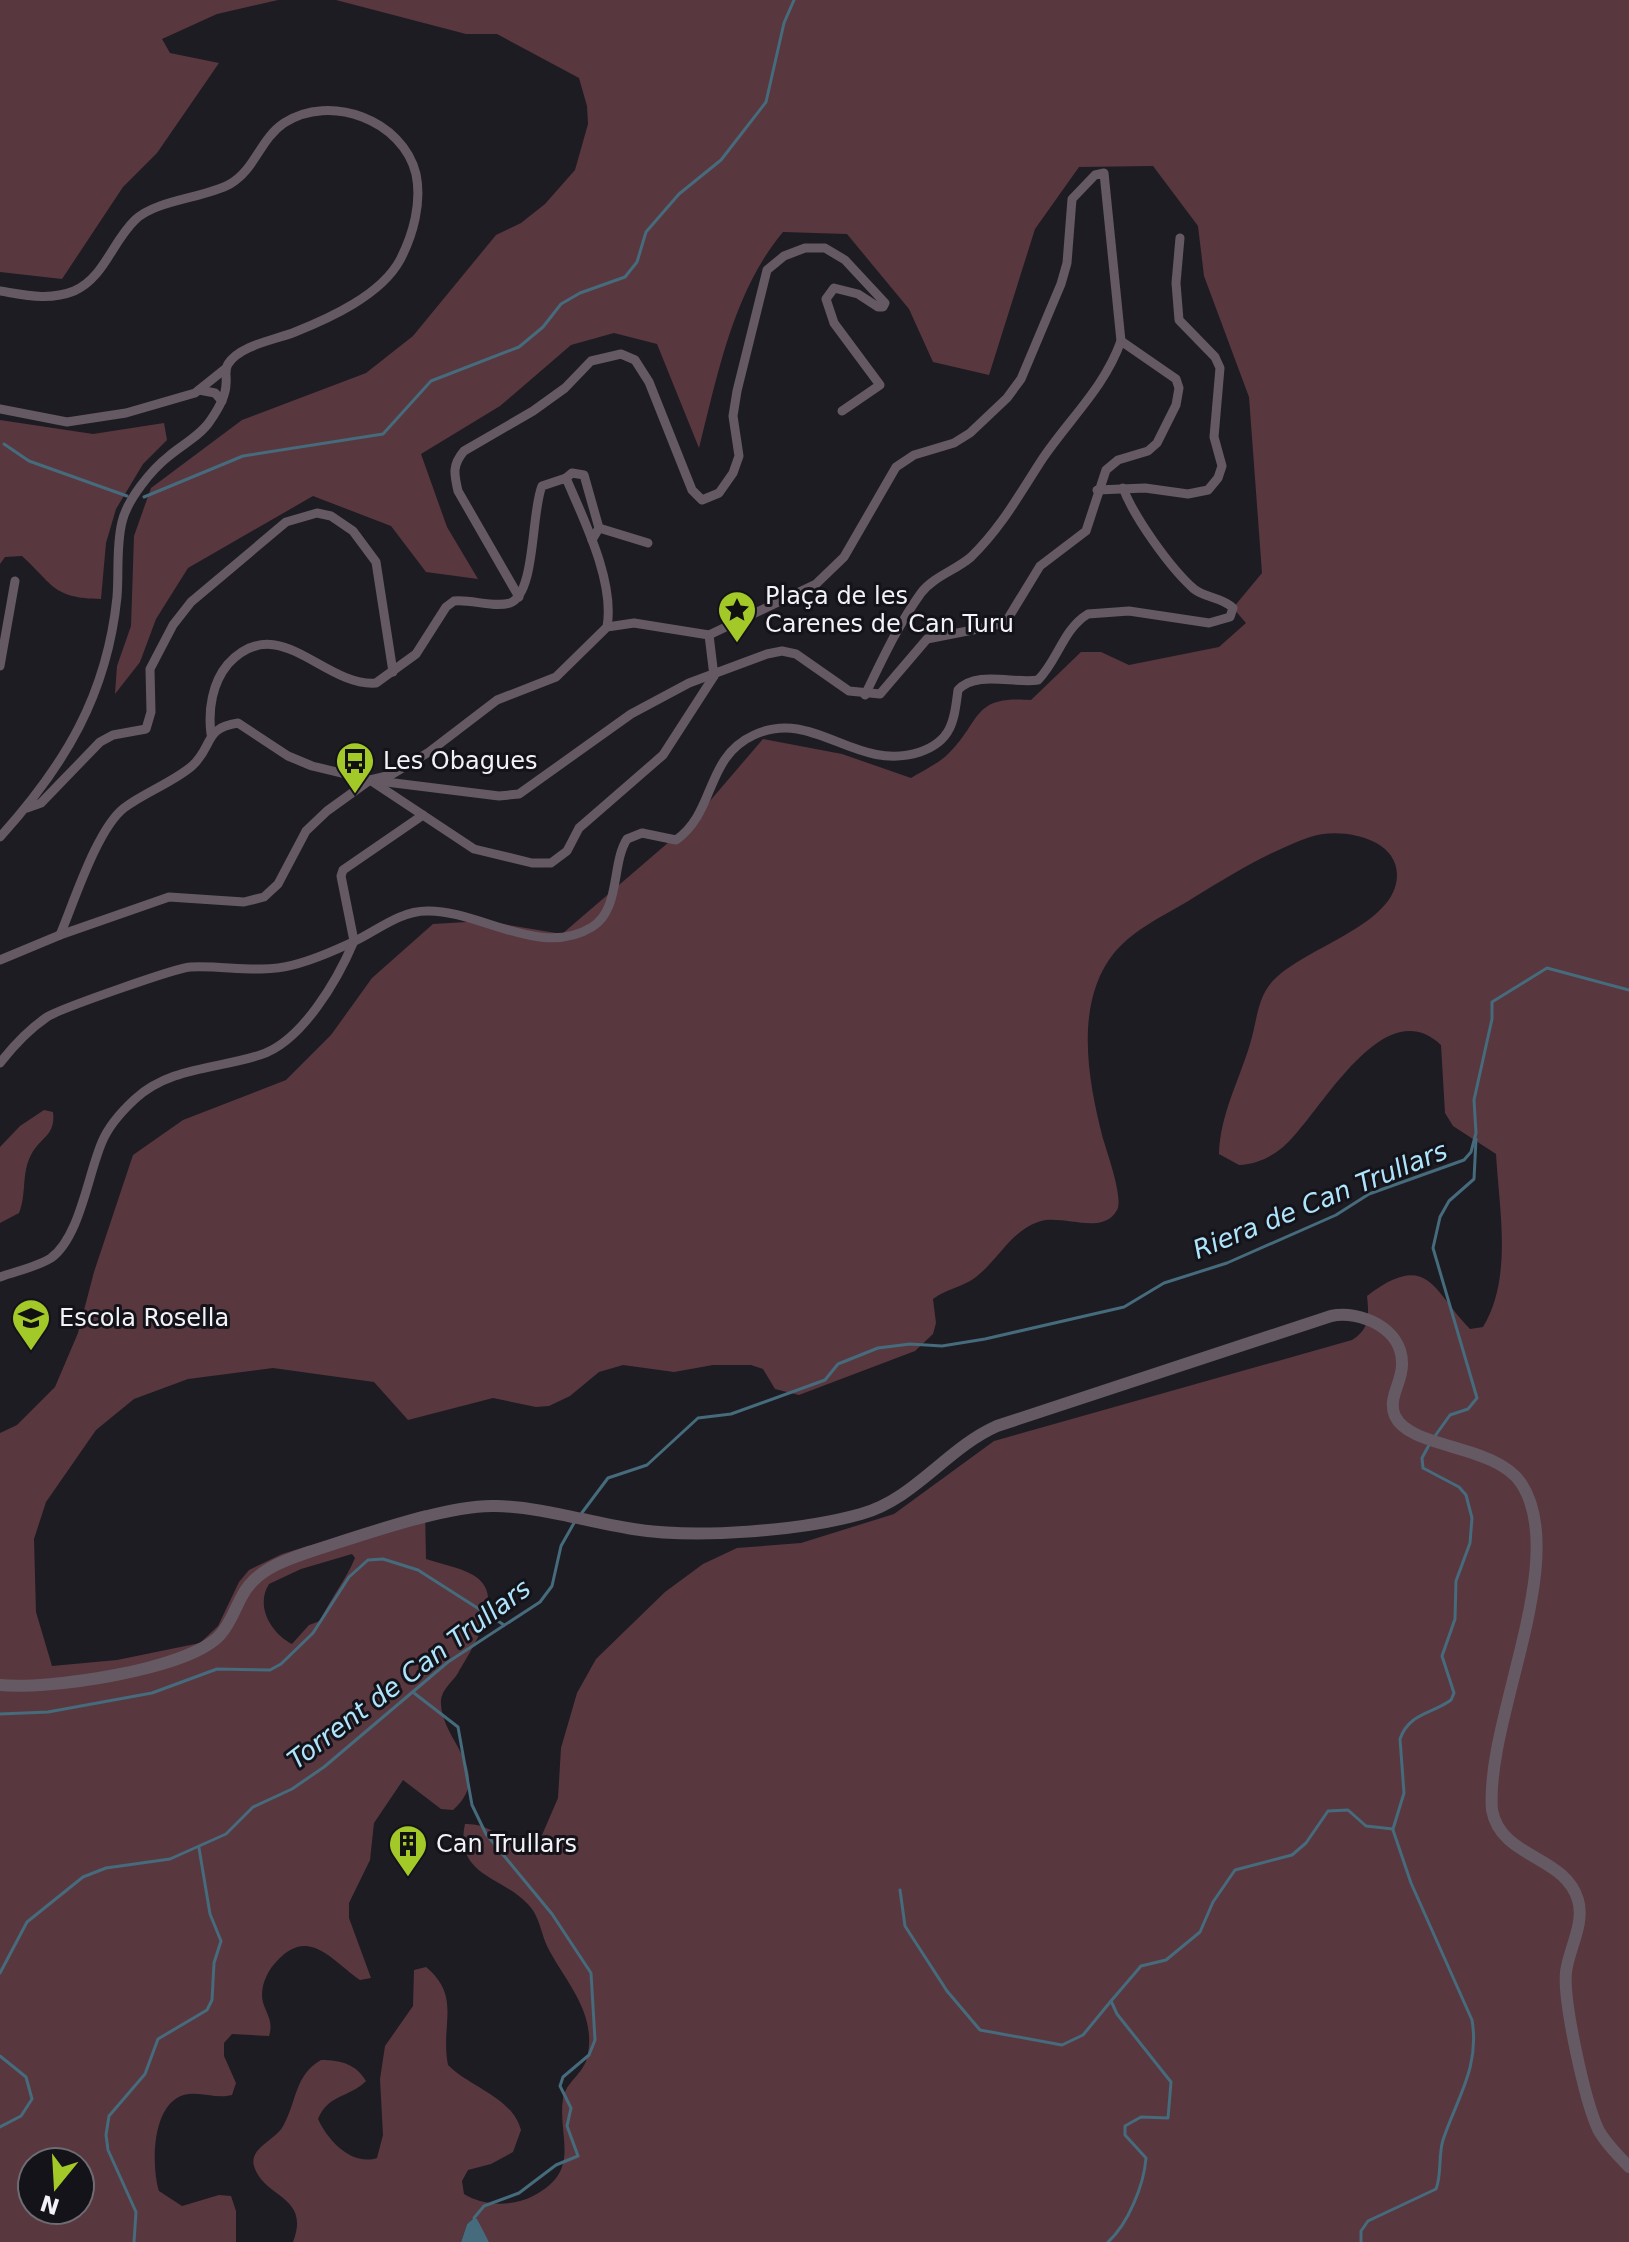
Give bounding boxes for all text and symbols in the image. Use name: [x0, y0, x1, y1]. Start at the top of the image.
place label: Plaça de les Carenes de Can Turu: [765, 582, 1014, 638]
place icon: Plaça de les Carenes de Can Turu: [716, 589, 758, 644]
bus stop icon: Les Obagues: [334, 740, 376, 795]
place label: Les Obagues: [383, 747, 537, 775]
water label: Riera de Can Trullars: [1189, 1135, 1451, 1265]
school or university icon: Escola Rosella: [10, 1297, 52, 1352]
place label: Escola Rosella: [59, 1304, 229, 1332]
water label: Torrent de Can Trullars: [282, 1573, 536, 1775]
building icon: Can Trullars: [387, 1823, 429, 1878]
place label: Can Trullars: [436, 1830, 577, 1858]
north arrow: [16, 2146, 96, 2226]
text: N: [37, 2190, 63, 2219]

